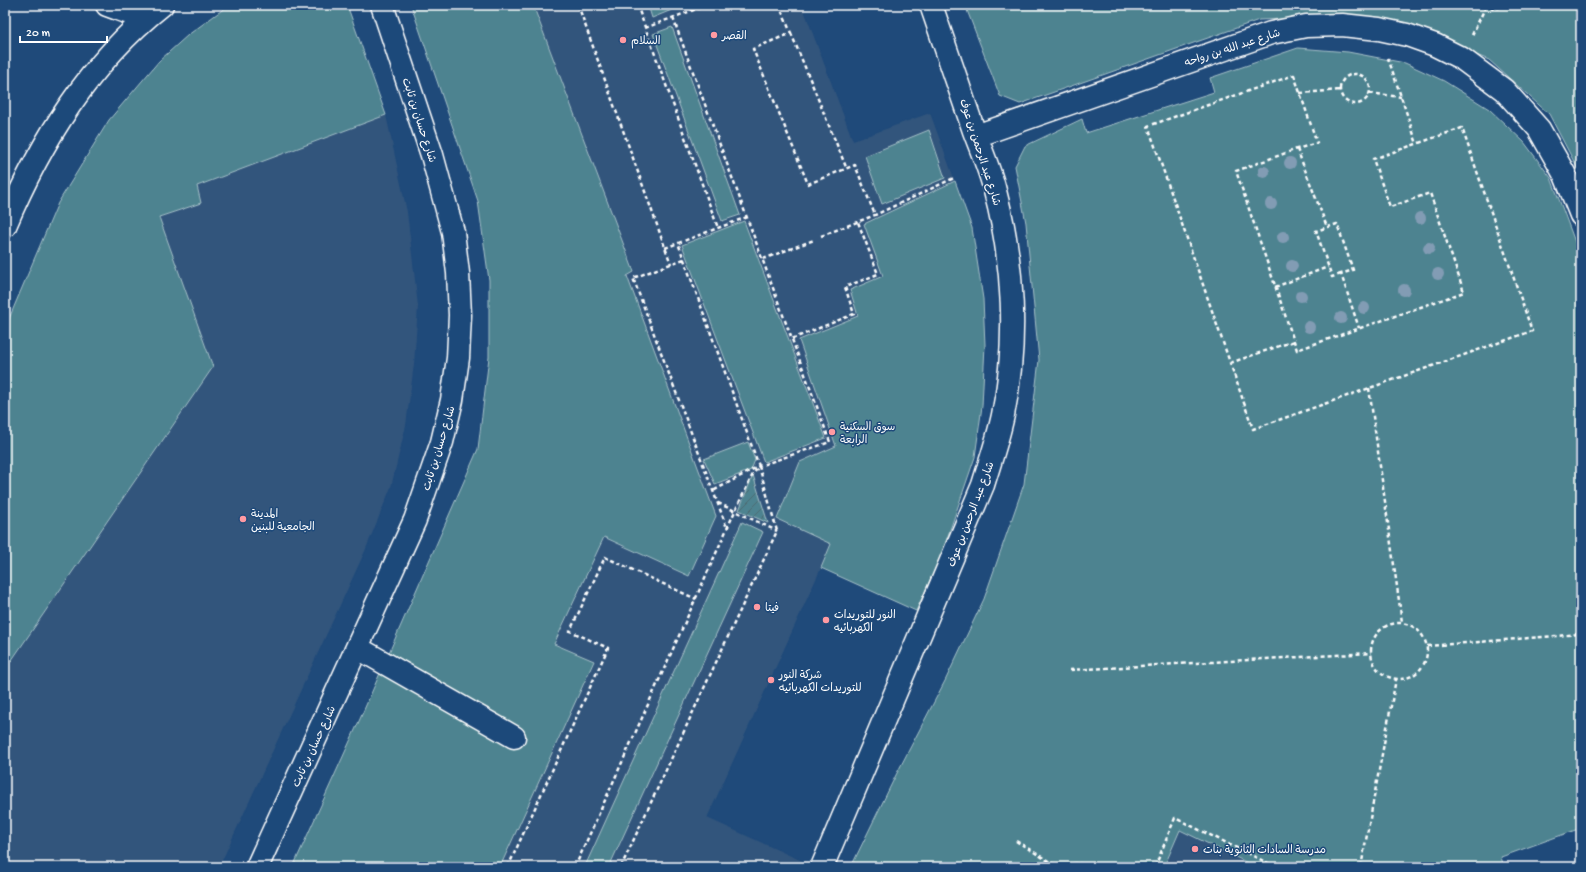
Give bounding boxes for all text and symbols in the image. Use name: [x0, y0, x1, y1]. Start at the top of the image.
scale bar: [20, 18, 107, 44]
text: 20 m: [26, 27, 51, 41]
street label: شارع عبد الله بن رواحه: [1183, 27, 1282, 71]
marker: القصر: [709, 30, 719, 40]
place label: القصر: [721, 30, 747, 43]
marker: السلام: [618, 35, 628, 45]
place label: السلام: [631, 35, 660, 49]
street label: شارع حسان بن ثابت: [398, 77, 438, 165]
street label: شارع عبد الرحمن بن عوف: [955, 97, 1003, 208]
street label: شارع حسان بن ثابت: [420, 404, 460, 493]
place label: سوق السكنية الرابعة: [840, 421, 895, 447]
marker: سوق السكنية الرابعة: [827, 427, 837, 437]
street label: شارع عبد الرحمن بن عوف: [945, 460, 998, 569]
place label: المدينة الجامعية للبنين: [251, 508, 315, 534]
marker: المدينة الجامعية للبنين: [238, 514, 248, 524]
marker: فيتا: [752, 602, 762, 612]
place label: فيتا: [765, 602, 779, 615]
place label: النور للتوريدات الكهربائيه: [834, 609, 896, 635]
marker: النور للتوريدات الكهربائيه: [821, 615, 831, 625]
place label: شركة النور للتوريدات الكهربائيه: [778, 669, 862, 695]
marker: شركة النور للتوريدات الكهربائيه: [766, 675, 776, 685]
street label: شارع حسان بن ثابت: [290, 704, 340, 790]
marker: مدرسة السادات الثانوية بنات: [1190, 844, 1200, 854]
place label: مدرسة السادات الثانوية بنات: [1203, 844, 1326, 857]

